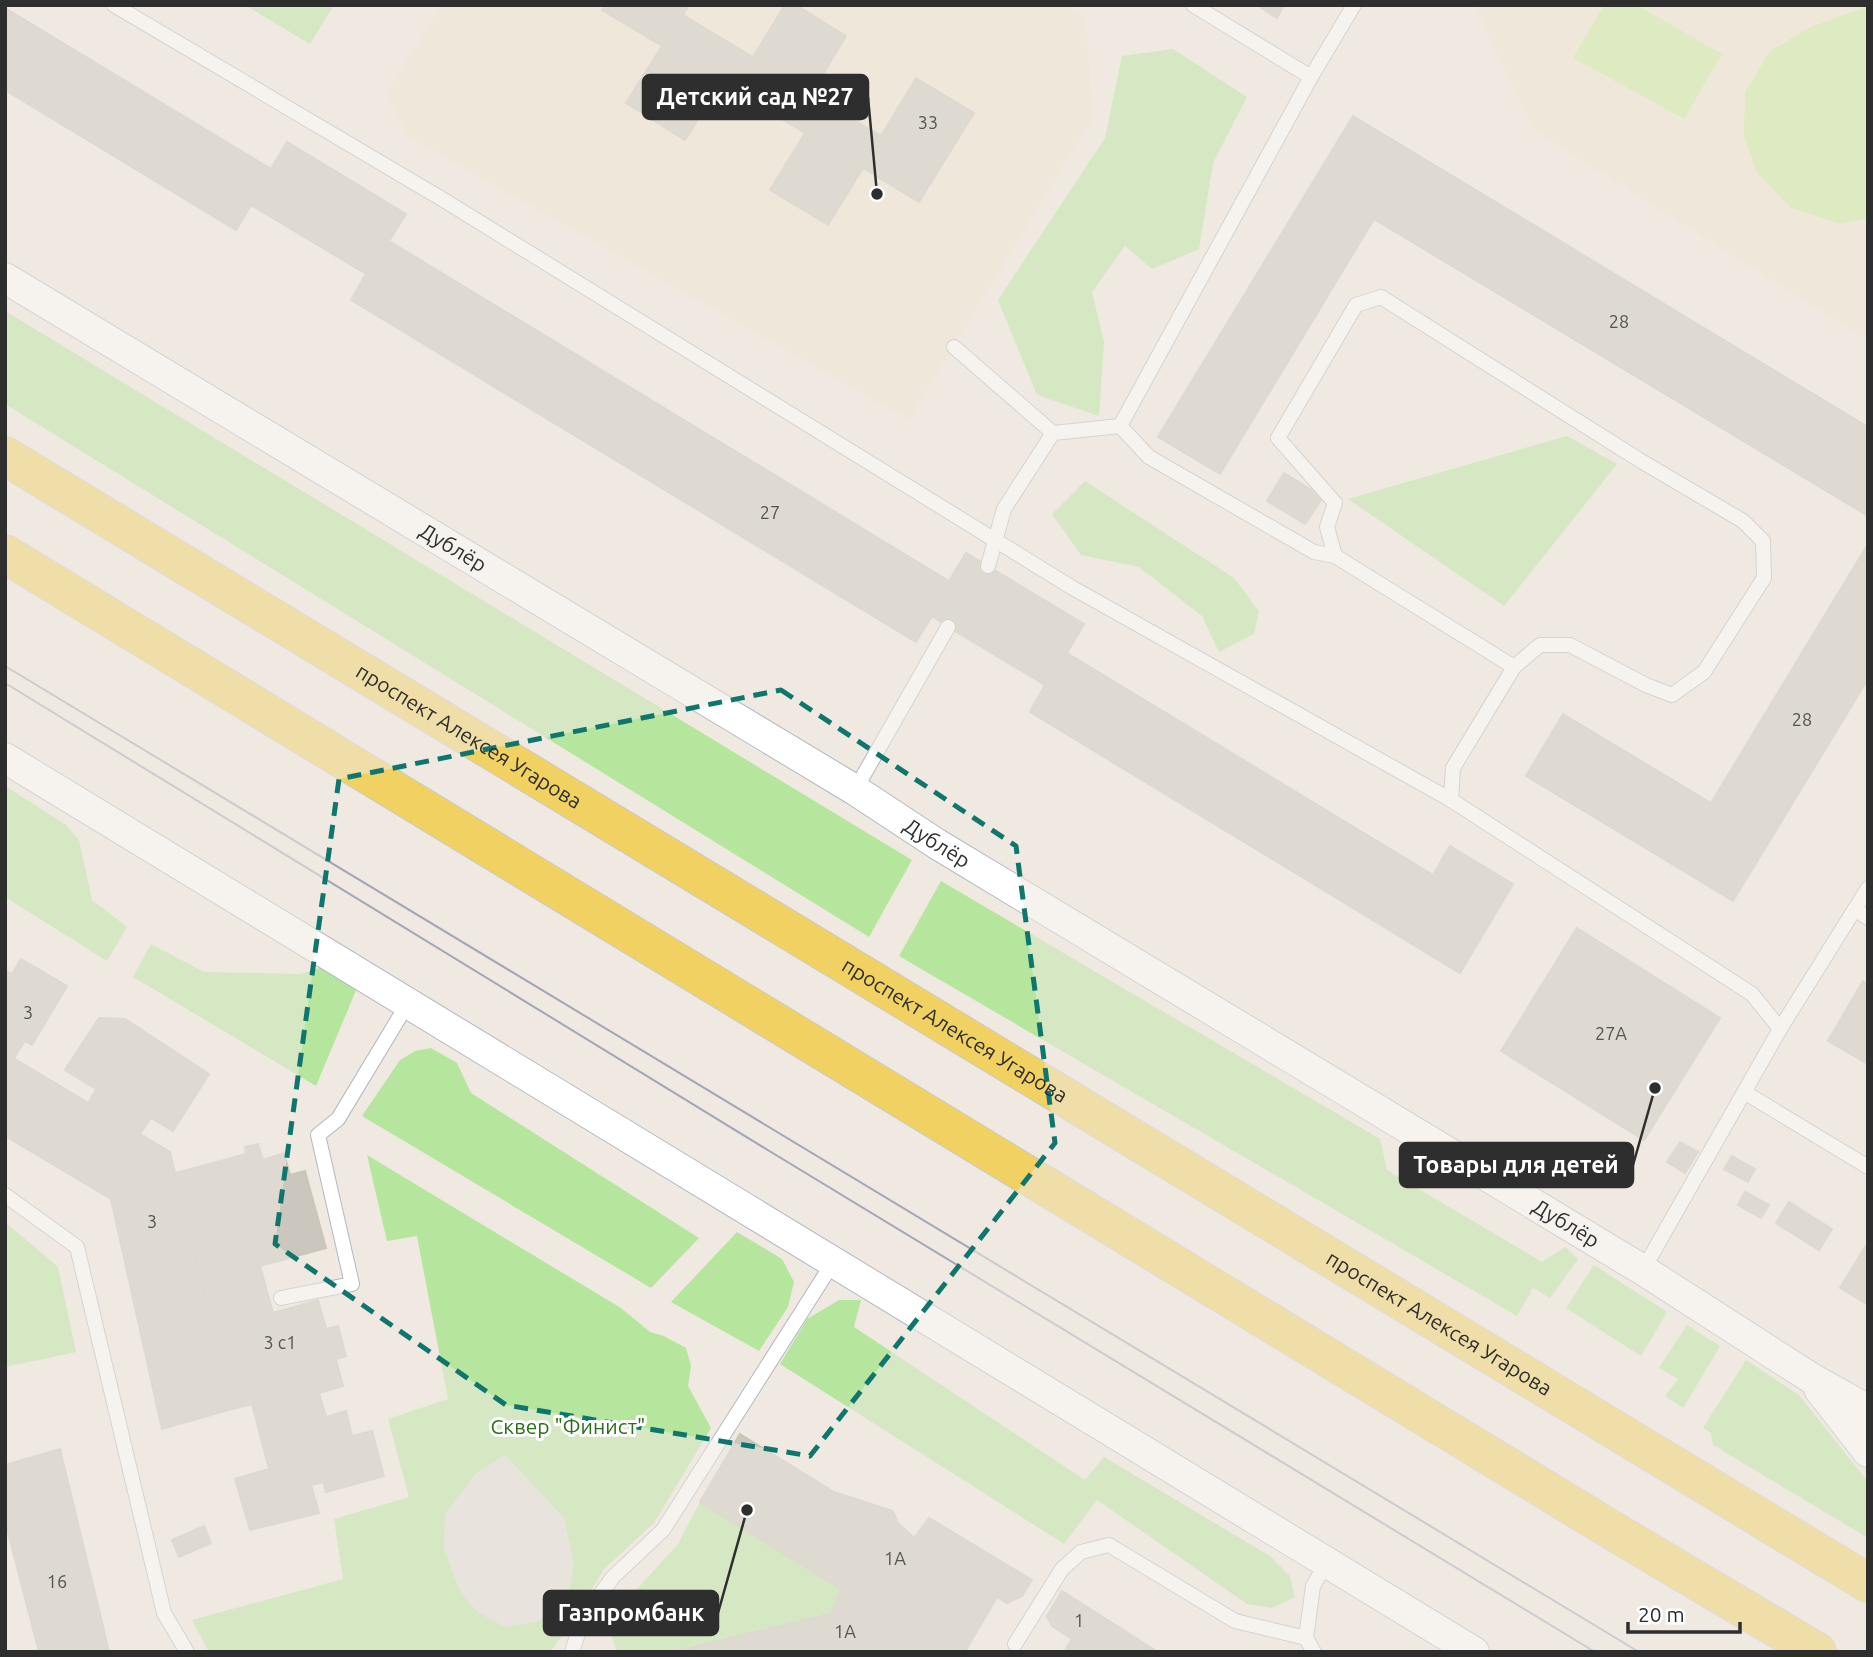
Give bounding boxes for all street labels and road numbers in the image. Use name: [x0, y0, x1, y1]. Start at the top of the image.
street label: Дублёр: [416, 518, 491, 576]
street label: проспект Алексея Угарова: [352, 658, 586, 813]
street label: Дублёр: [900, 813, 975, 872]
street label: проспект Алексея Угарова: [838, 952, 1072, 1107]
street label: Дублёр: [1529, 1193, 1604, 1252]
street label: проспект Алексея Угарова: [1323, 1245, 1557, 1400]

